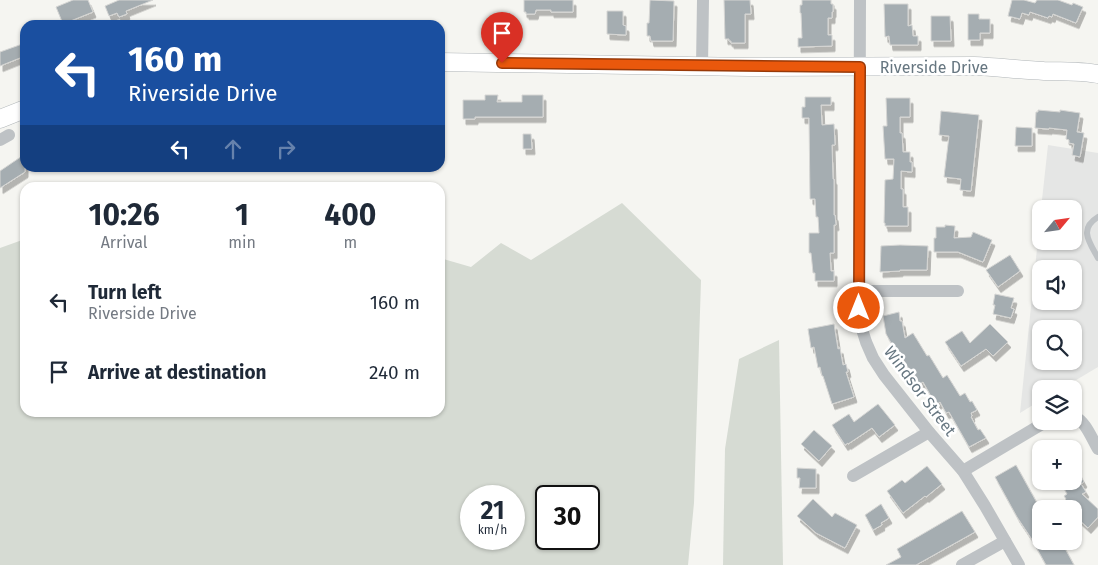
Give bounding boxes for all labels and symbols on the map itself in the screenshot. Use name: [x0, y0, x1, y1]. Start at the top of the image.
pin: [481, 12, 523, 63]
street label: Riverside Drive: [880, 58, 988, 77]
north arrow: [1032, 200, 1082, 250]
position arrow: [832, 281, 884, 333]
street label: Windsor Street: [880, 342, 960, 440]
speed limit sign: 30: [535, 485, 600, 550]

